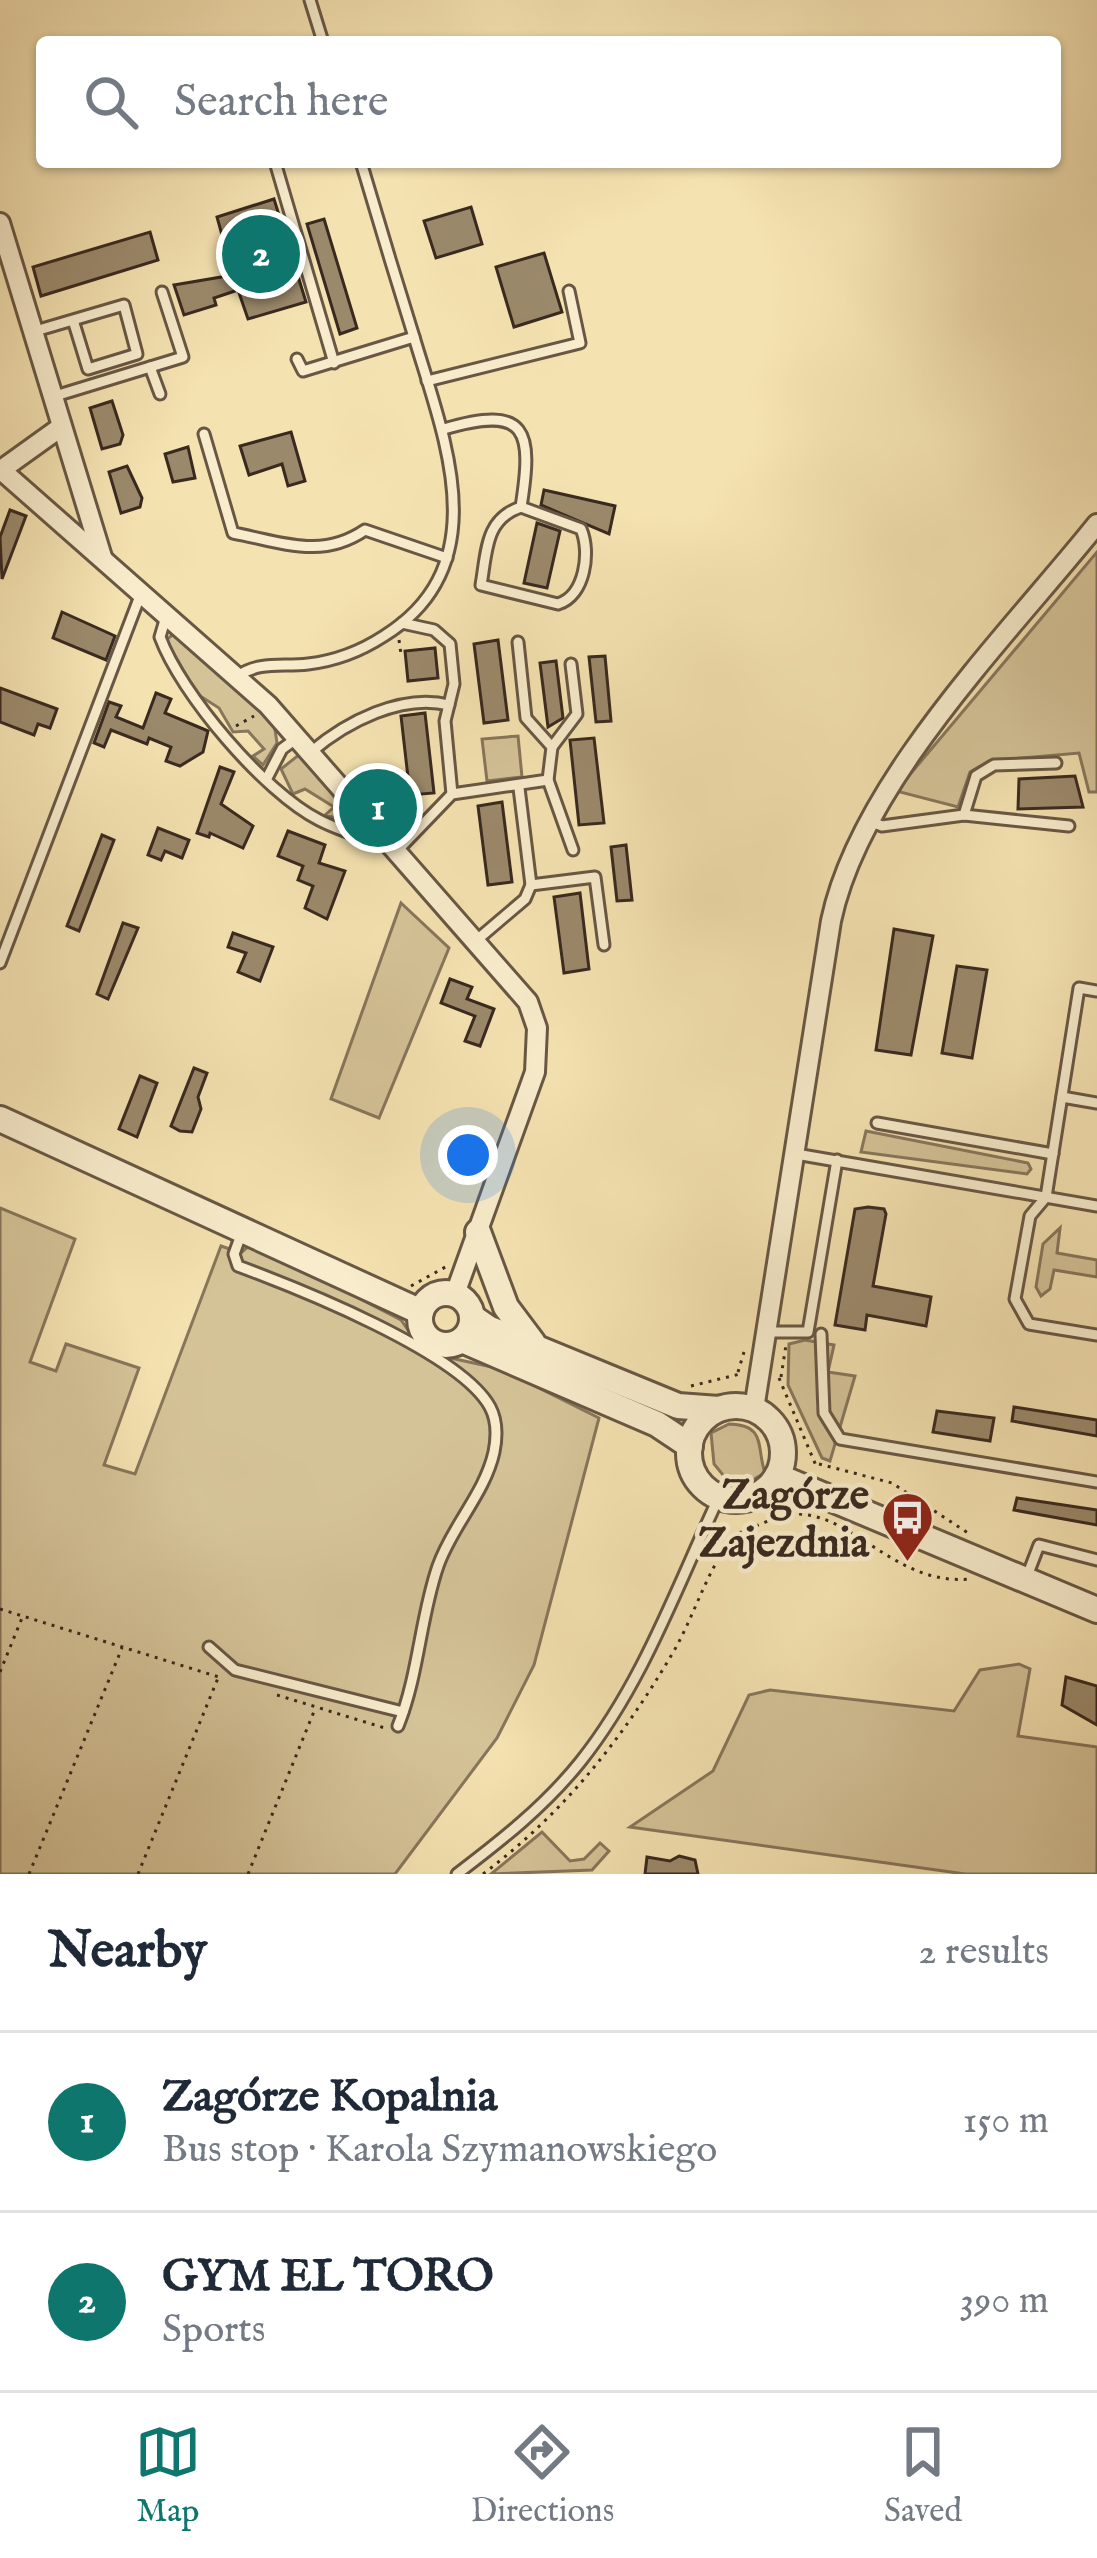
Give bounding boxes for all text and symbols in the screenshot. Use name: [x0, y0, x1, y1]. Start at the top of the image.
search box: [36, 36, 1061, 168]
icon: search: [78, 69, 144, 135]
text: Search here: [174, 74, 388, 131]
pin: 2: [222, 209, 300, 299]
pin: 1: [339, 763, 417, 853]
your location: [438, 1125, 498, 1185]
place label: Zagórze Zajezdnia: [699, 1470, 870, 1571]
bus stop icon: Zagórze Zajezdnia: [880, 1489, 936, 1563]
text: Nearby: [48, 1920, 207, 1985]
text: 2 results: [918, 1928, 1049, 1977]
text: Zagórze Kopalnia: [162, 2069, 497, 2126]
text: 1: [80, 2097, 94, 2146]
text: 150 m: [963, 2097, 1049, 2146]
text: Bus stop · Karola Szymanowskiego: [162, 2126, 717, 2175]
text: GYM EL TORO: [162, 2249, 494, 2306]
text: 2: [78, 2277, 96, 2326]
text: 390 m: [960, 2277, 1049, 2326]
text: Sports: [162, 2306, 265, 2355]
tab: Map: [135, 2419, 201, 2533]
tab: Directions: [471, 2419, 614, 2533]
tab: Saved: [884, 2419, 962, 2533]

